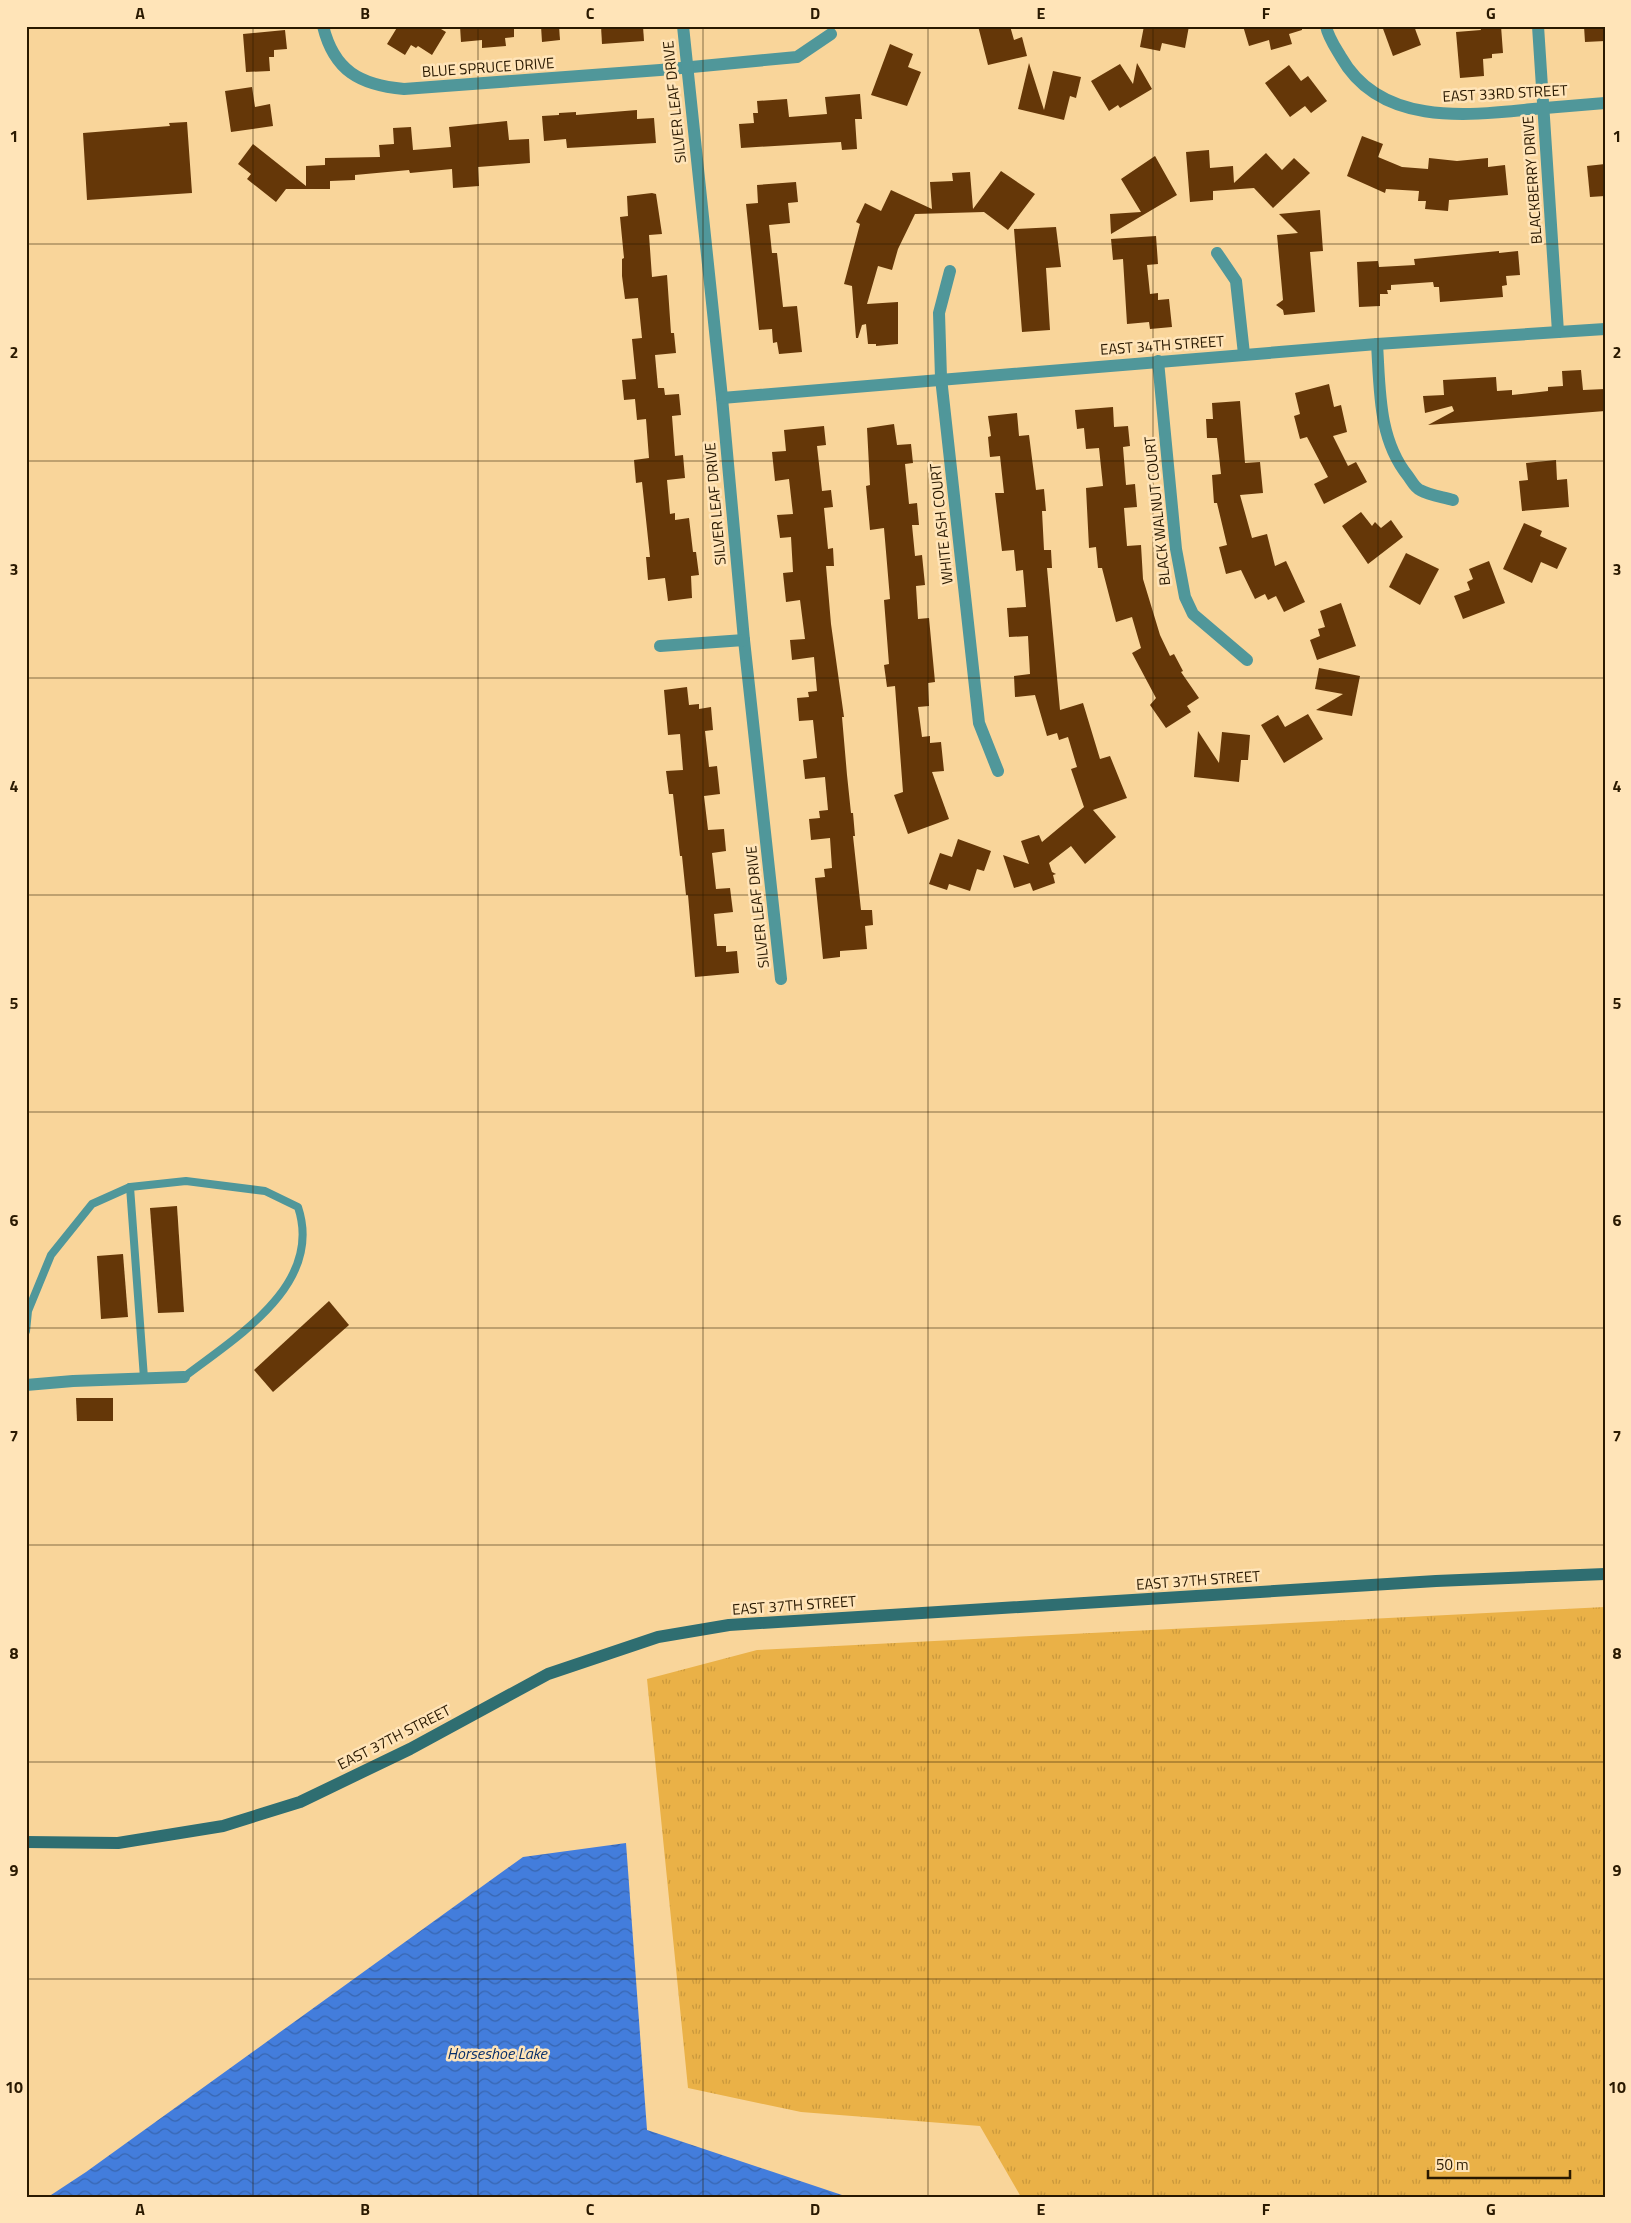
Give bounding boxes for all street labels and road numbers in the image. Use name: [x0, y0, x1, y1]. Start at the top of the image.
street label: SILVER LEAF DRIVE: [656, 40, 692, 164]
street label: BLUE SPRUCE DRIVE: [421, 51, 555, 83]
street label: EAST 33RD STREET: [1442, 78, 1568, 108]
street label: BLACKBERRY DRIVE: [1516, 115, 1548, 245]
street label: EAST 34TH STREET: [1099, 329, 1225, 361]
street label: BLACK WALNUT COURT: [1138, 435, 1176, 587]
street label: SILVER LEAF DRIVE: [698, 442, 732, 566]
street label: WHITE ASH COURT: [923, 462, 959, 586]
street label: SILVER LEAF DRIVE: [739, 845, 775, 969]
street label: EAST 37TH STREET: [1135, 1564, 1261, 1596]
street label: EAST 37TH STREET: [731, 1589, 857, 1621]
street label: EAST 37TH STREET: [333, 1698, 455, 1775]

